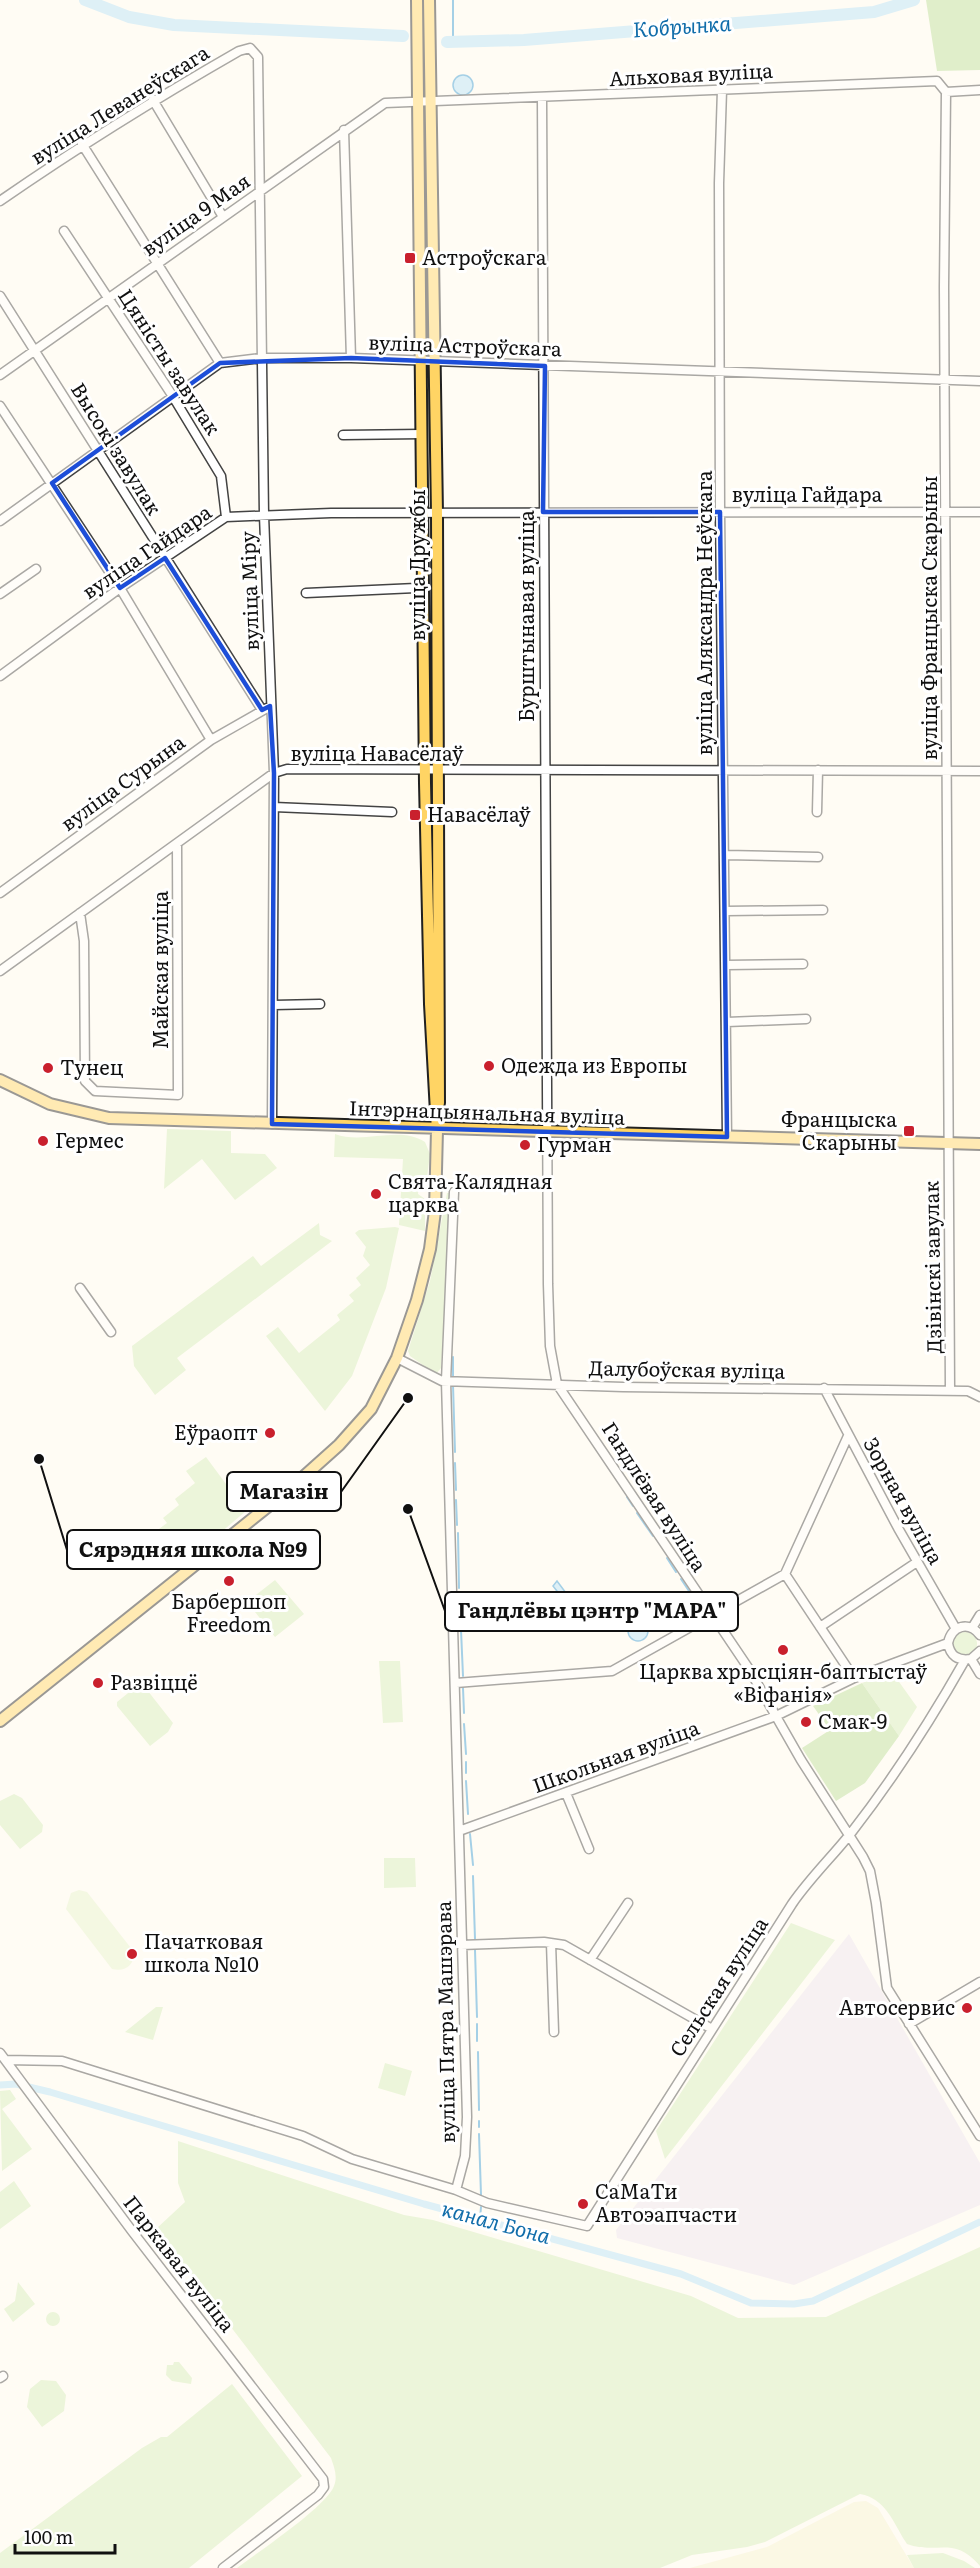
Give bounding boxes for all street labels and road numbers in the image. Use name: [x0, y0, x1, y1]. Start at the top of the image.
street label: вуліца Леванеўскага: [24, 36, 214, 170]
street label: Альховая вуліца: [608, 54, 774, 92]
street label: вуліца 9 Мая: [134, 165, 255, 262]
street label: Цяністы завулак: [112, 282, 229, 440]
street label: вуліца Астроўскага: [368, 326, 563, 362]
street label: Высокі завулак: [65, 376, 171, 520]
street label: вуліца Аляксандра Неўскага: [688, 470, 718, 756]
street label: вуліца Францыска Скарыны: [913, 476, 943, 760]
street label: вуліца Гайдара: [732, 478, 882, 508]
street label: вуліца Дружбы: [401, 489, 431, 641]
street label: вуліца Гайдара: [75, 496, 217, 605]
street label: Бурштынавая вуліца: [510, 510, 540, 722]
street label: вуліца Міру: [231, 530, 265, 651]
street label: вуліца Сурына: [53, 726, 190, 837]
street label: вуліца Навасёлаў: [291, 737, 464, 767]
street label: Майская вуліца: [144, 891, 174, 1049]
street label: Інтэрнацыянальная вуліца: [349, 1091, 626, 1131]
street label: Дзівінскі завулак: [914, 1180, 948, 1354]
street label: Далубоўская вуліца: [589, 1351, 786, 1385]
street label: Гандлёвая вуліца: [596, 1415, 716, 1577]
street label: Зорная вуліца: [857, 1431, 952, 1569]
street label: Школьная вуліца: [528, 1711, 703, 1799]
street label: вуліца Пятра Машэрава: [427, 1901, 461, 2143]
street label: Сельская вуліца: [661, 1910, 774, 2062]
street label: Паркавая вуліца: [118, 2188, 244, 2338]

